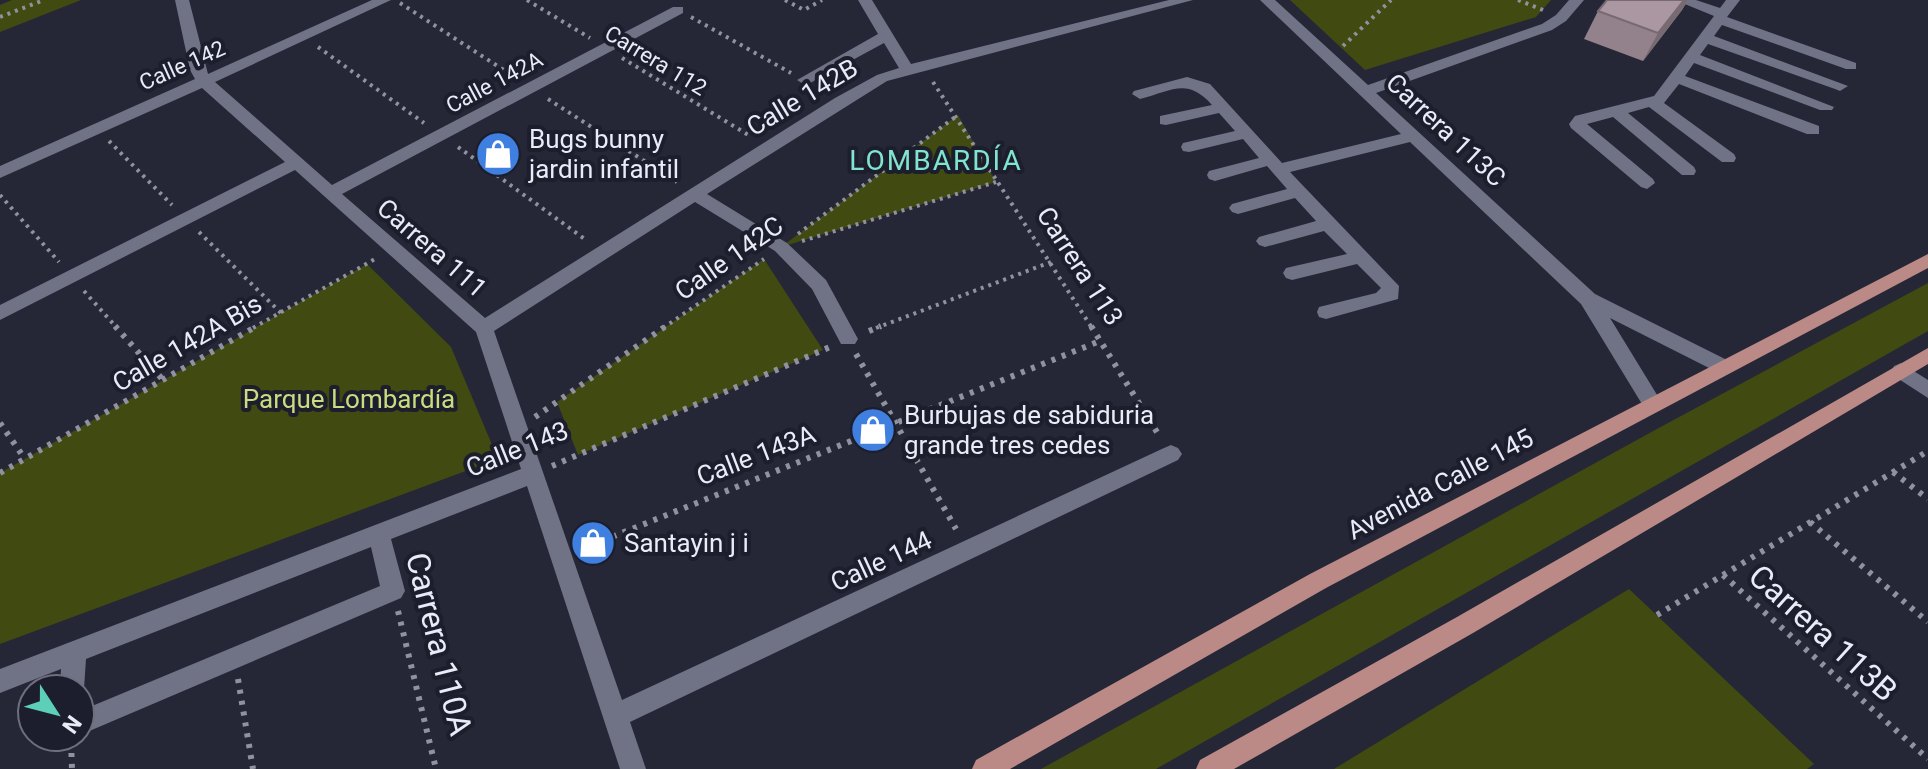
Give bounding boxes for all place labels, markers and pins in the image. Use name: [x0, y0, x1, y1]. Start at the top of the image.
place label: Bugs bunny jardin infantil: [528, 124, 679, 184]
shop icon: Bugs bunny jardin infantil: [474, 130, 522, 178]
place label: Burbujas de sabiduria grande tres cedes: [904, 400, 1154, 460]
shop icon: Burbujas de sabiduria grande tres cedes: [849, 406, 897, 454]
shop icon: Santayin j i: [569, 519, 617, 567]
place label: Santayin j i: [624, 528, 749, 558]

